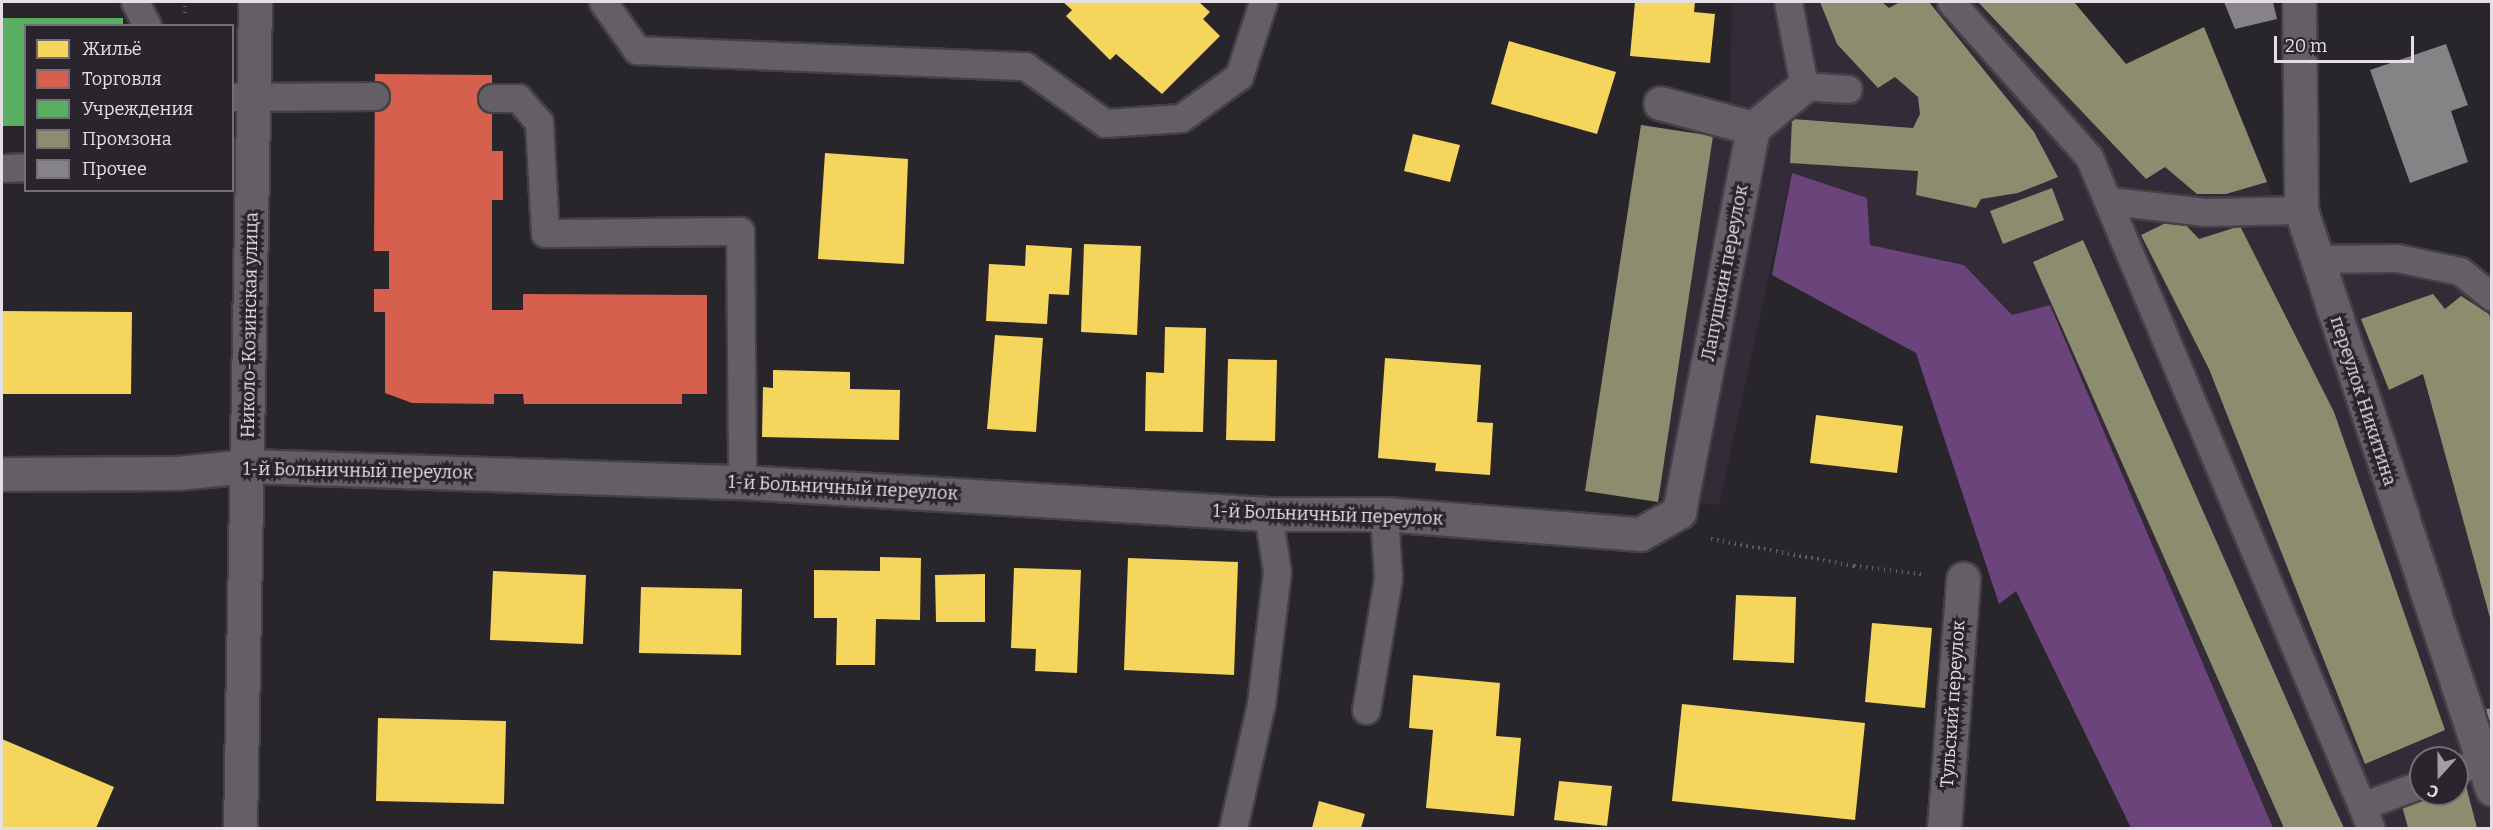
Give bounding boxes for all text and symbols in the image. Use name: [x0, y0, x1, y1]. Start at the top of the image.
legend: [24, 24, 234, 192]
scale bar: [2277, 24, 2416, 62]
text: 20 m: [2285, 35, 2327, 57]
text: Жильё: [82, 38, 142, 60]
text: Торговля: [82, 68, 162, 90]
text: Учреждения: [82, 98, 193, 120]
text: Промзона: [82, 128, 172, 150]
text: Прочее: [82, 158, 147, 180]
street label: Лапушкин переулок: [1697, 183, 1753, 363]
street label: Николо-Козинская улица: [237, 212, 263, 438]
street label: переулок Никитина: [2325, 314, 2401, 488]
street label: 1-й Больничный переулок: [243, 458, 473, 484]
street label: 1-й Больничный переулок: [727, 471, 959, 505]
street label: 1-й Больничный переулок: [1213, 500, 1443, 530]
street label: Тульский переулок: [1936, 620, 1970, 788]
north arrow: [2409, 746, 2469, 806]
text: С: [2425, 781, 2441, 802]

